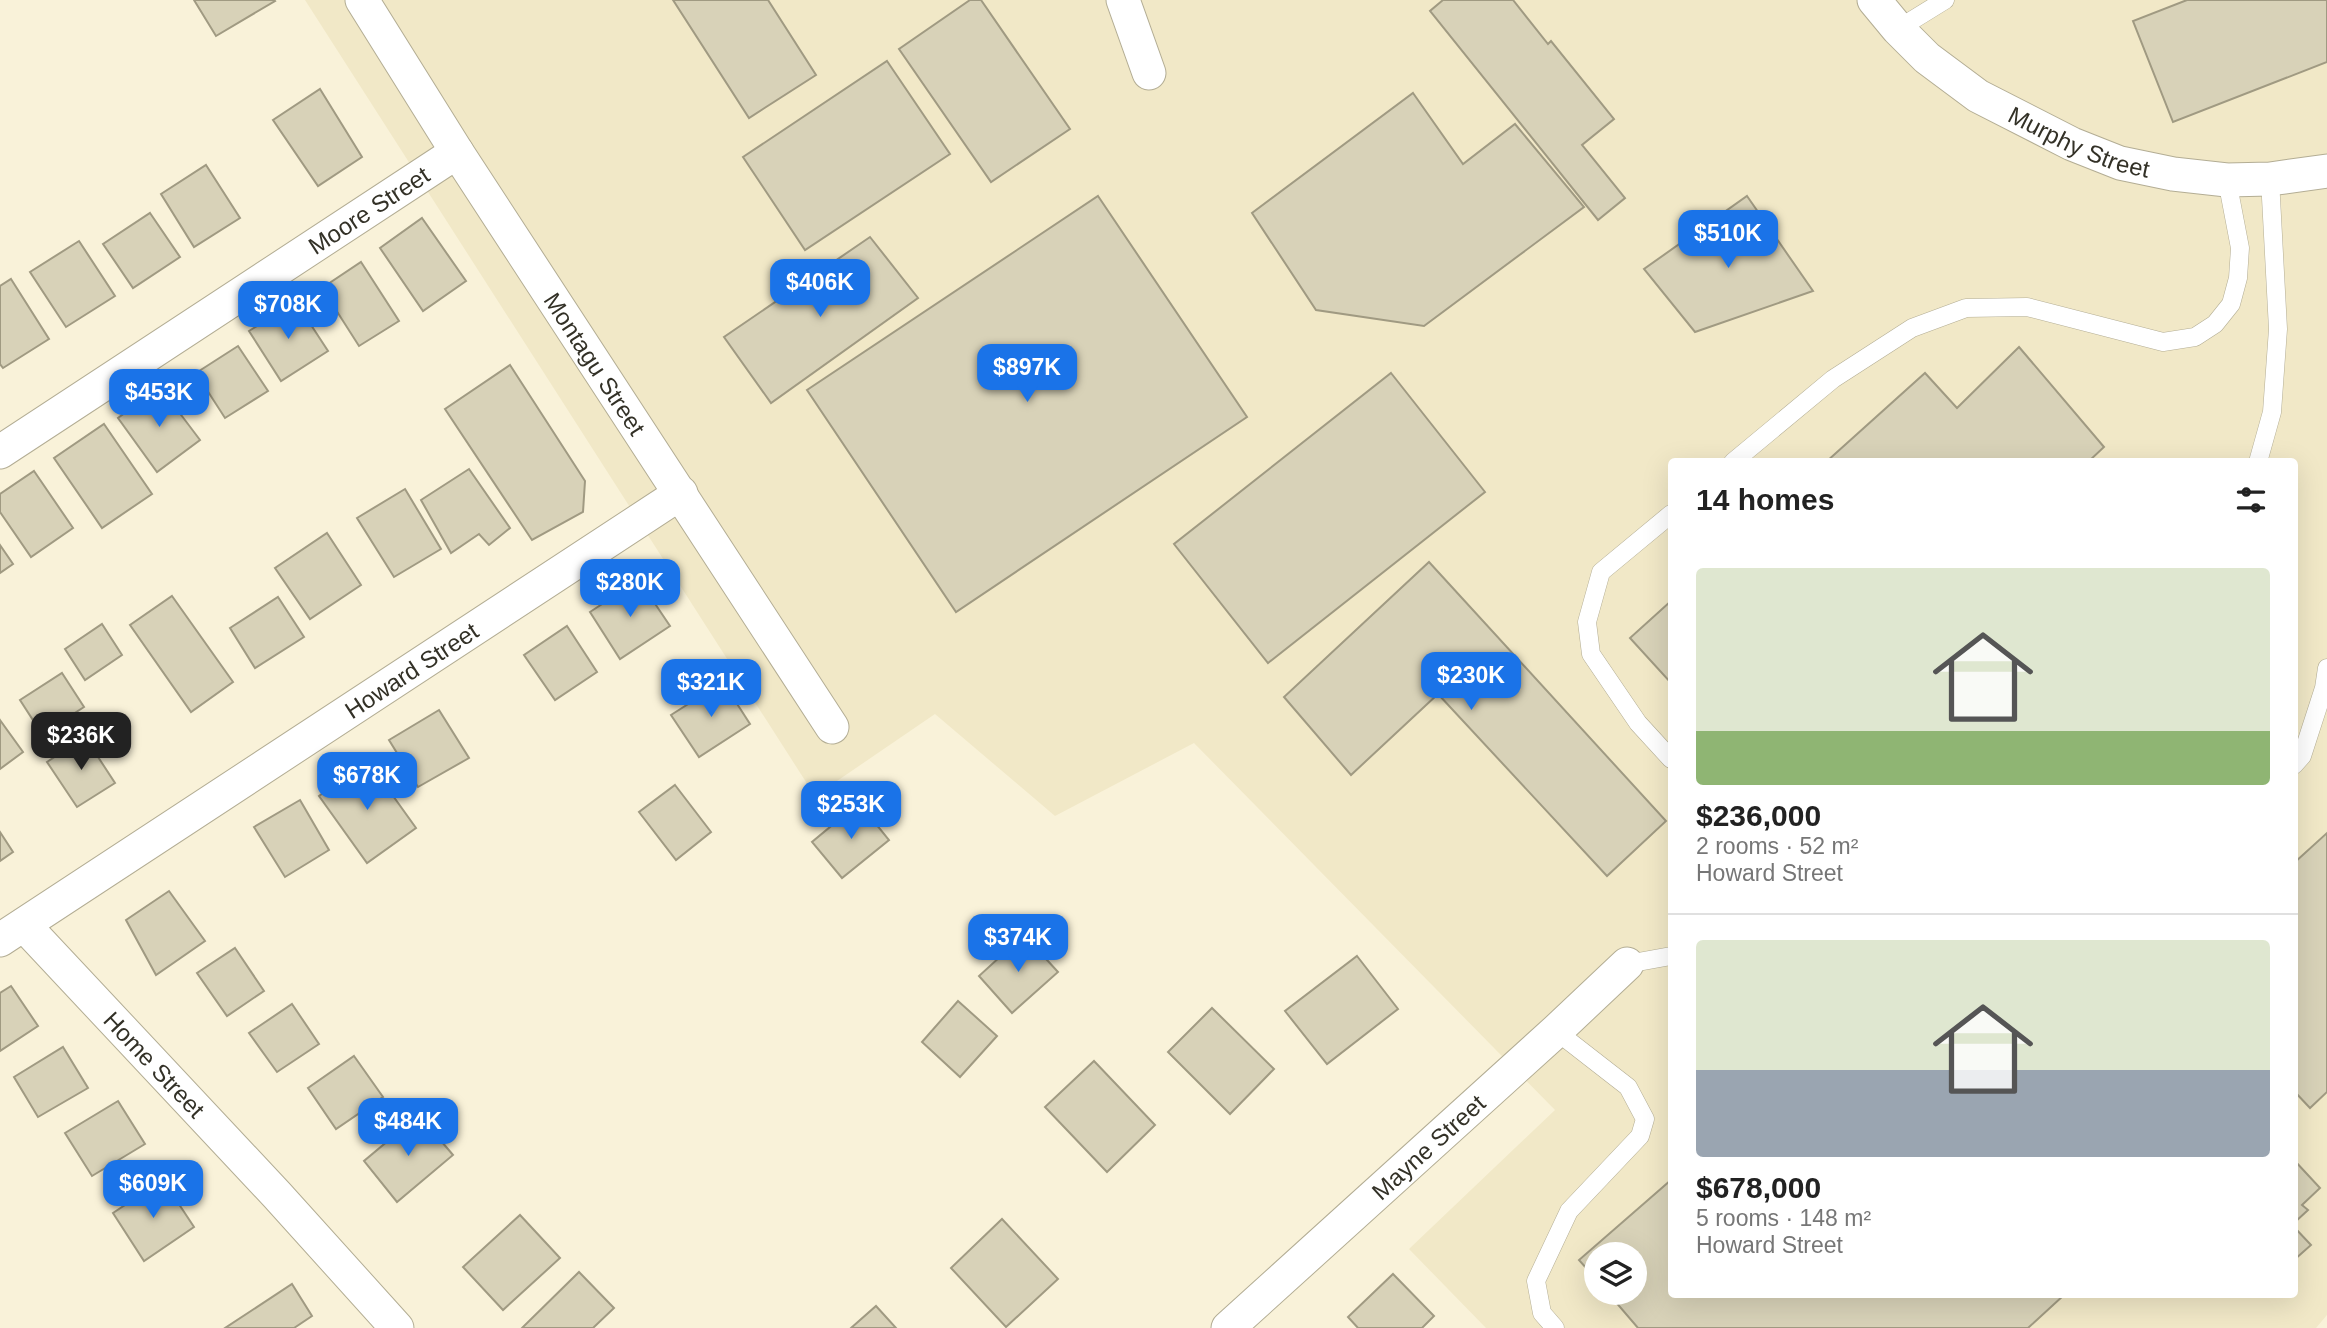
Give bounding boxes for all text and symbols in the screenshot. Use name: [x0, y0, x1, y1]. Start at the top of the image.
street label: Murphy Street: [2004, 100, 2152, 182]
street label: Moore Street: [303, 160, 434, 259]
pin: $510K: [1679, 210, 1777, 270]
text: $510K: [1694, 220, 1762, 246]
pin: $406K: [771, 260, 869, 319]
text: $406K: [786, 269, 854, 295]
pin: $708K: [239, 282, 337, 341]
street label: Montagu Street: [539, 288, 651, 440]
text: $708K: [254, 291, 322, 317]
pin: $897K: [978, 344, 1076, 404]
text: $897K: [993, 354, 1061, 380]
pin: $453K: [110, 370, 208, 429]
text: $453K: [125, 379, 193, 405]
icon: filters: [2232, 481, 2270, 519]
text: 14 homes: [1696, 483, 1834, 516]
pin: $280K: [581, 560, 679, 619]
text: $280K: [596, 569, 664, 595]
icon: home: [1920, 614, 2046, 740]
street label: Howard Street: [340, 616, 483, 723]
pin: $230K: [1422, 652, 1520, 712]
pin: $321K: [662, 660, 760, 719]
text: $230K: [1437, 662, 1505, 688]
text: $321K: [677, 669, 745, 695]
pin: $236K: [32, 712, 130, 772]
text: $236K: [47, 722, 115, 748]
pin: $678K: [318, 752, 416, 812]
text: $678K: [333, 762, 401, 788]
pin: $253K: [802, 782, 900, 841]
text: $253K: [817, 791, 885, 817]
text: $236,000: [1696, 799, 1821, 832]
text: 2 rooms · 52 m²: [1696, 833, 1858, 859]
text: Howard Street: [1696, 860, 1843, 886]
pin: $374K: [969, 914, 1067, 974]
text: $374K: [984, 924, 1052, 950]
icon: home: [1920, 986, 2046, 1112]
street label: Home Street: [99, 1006, 211, 1123]
street label: Mayne Street: [1366, 1089, 1490, 1205]
pin: $484K: [359, 1098, 457, 1158]
text: $484K: [374, 1108, 442, 1134]
pin: $609K: [104, 1160, 202, 1220]
text: $609K: [119, 1170, 187, 1196]
text: $678,000: [1696, 1171, 1821, 1204]
text: 5 rooms · 148 m²: [1696, 1205, 1871, 1231]
text: Howard Street: [1696, 1232, 1843, 1258]
map controls: [1584, 1242, 1647, 1305]
button: layers: [1584, 1242, 1647, 1305]

